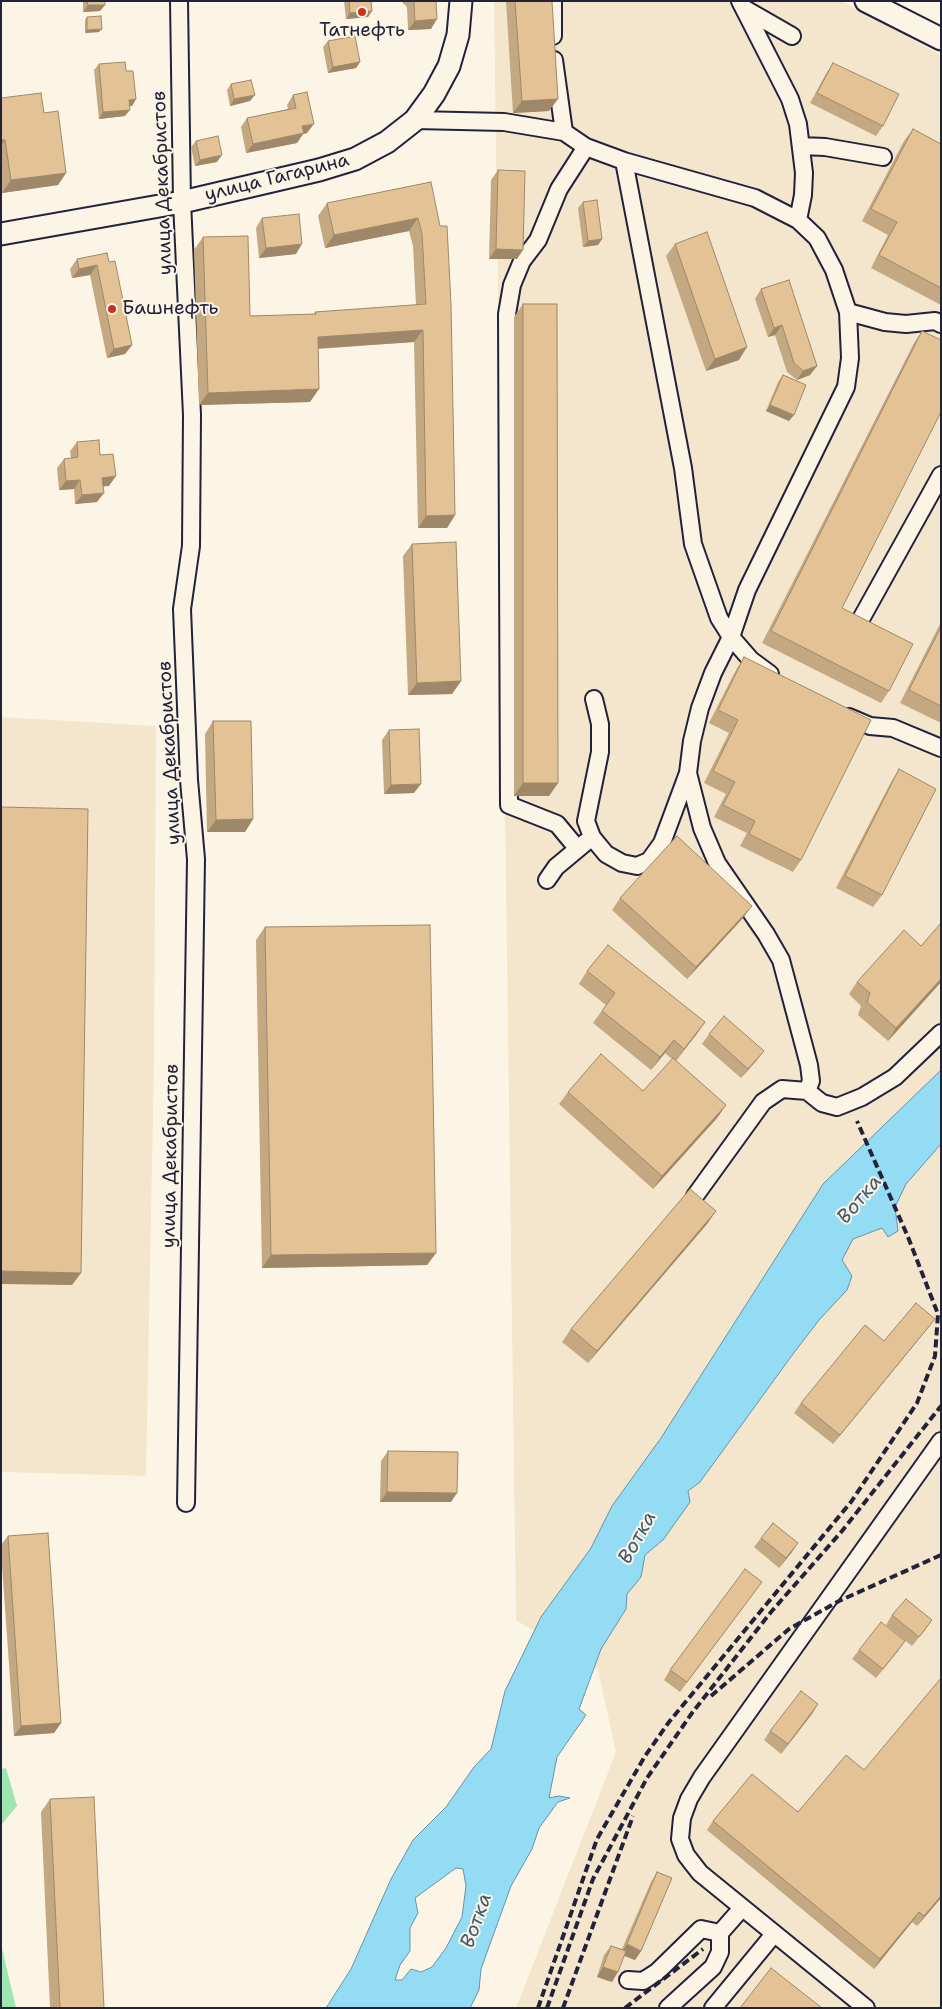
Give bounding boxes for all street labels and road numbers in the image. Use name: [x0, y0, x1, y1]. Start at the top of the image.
street label: улица Декабристов: [148, 91, 178, 275]
street label: улица Гагарина: [203, 149, 351, 207]
street label: улица Декабристов: [154, 660, 186, 846]
street label: улица Декабристов: [158, 1064, 184, 1248]

